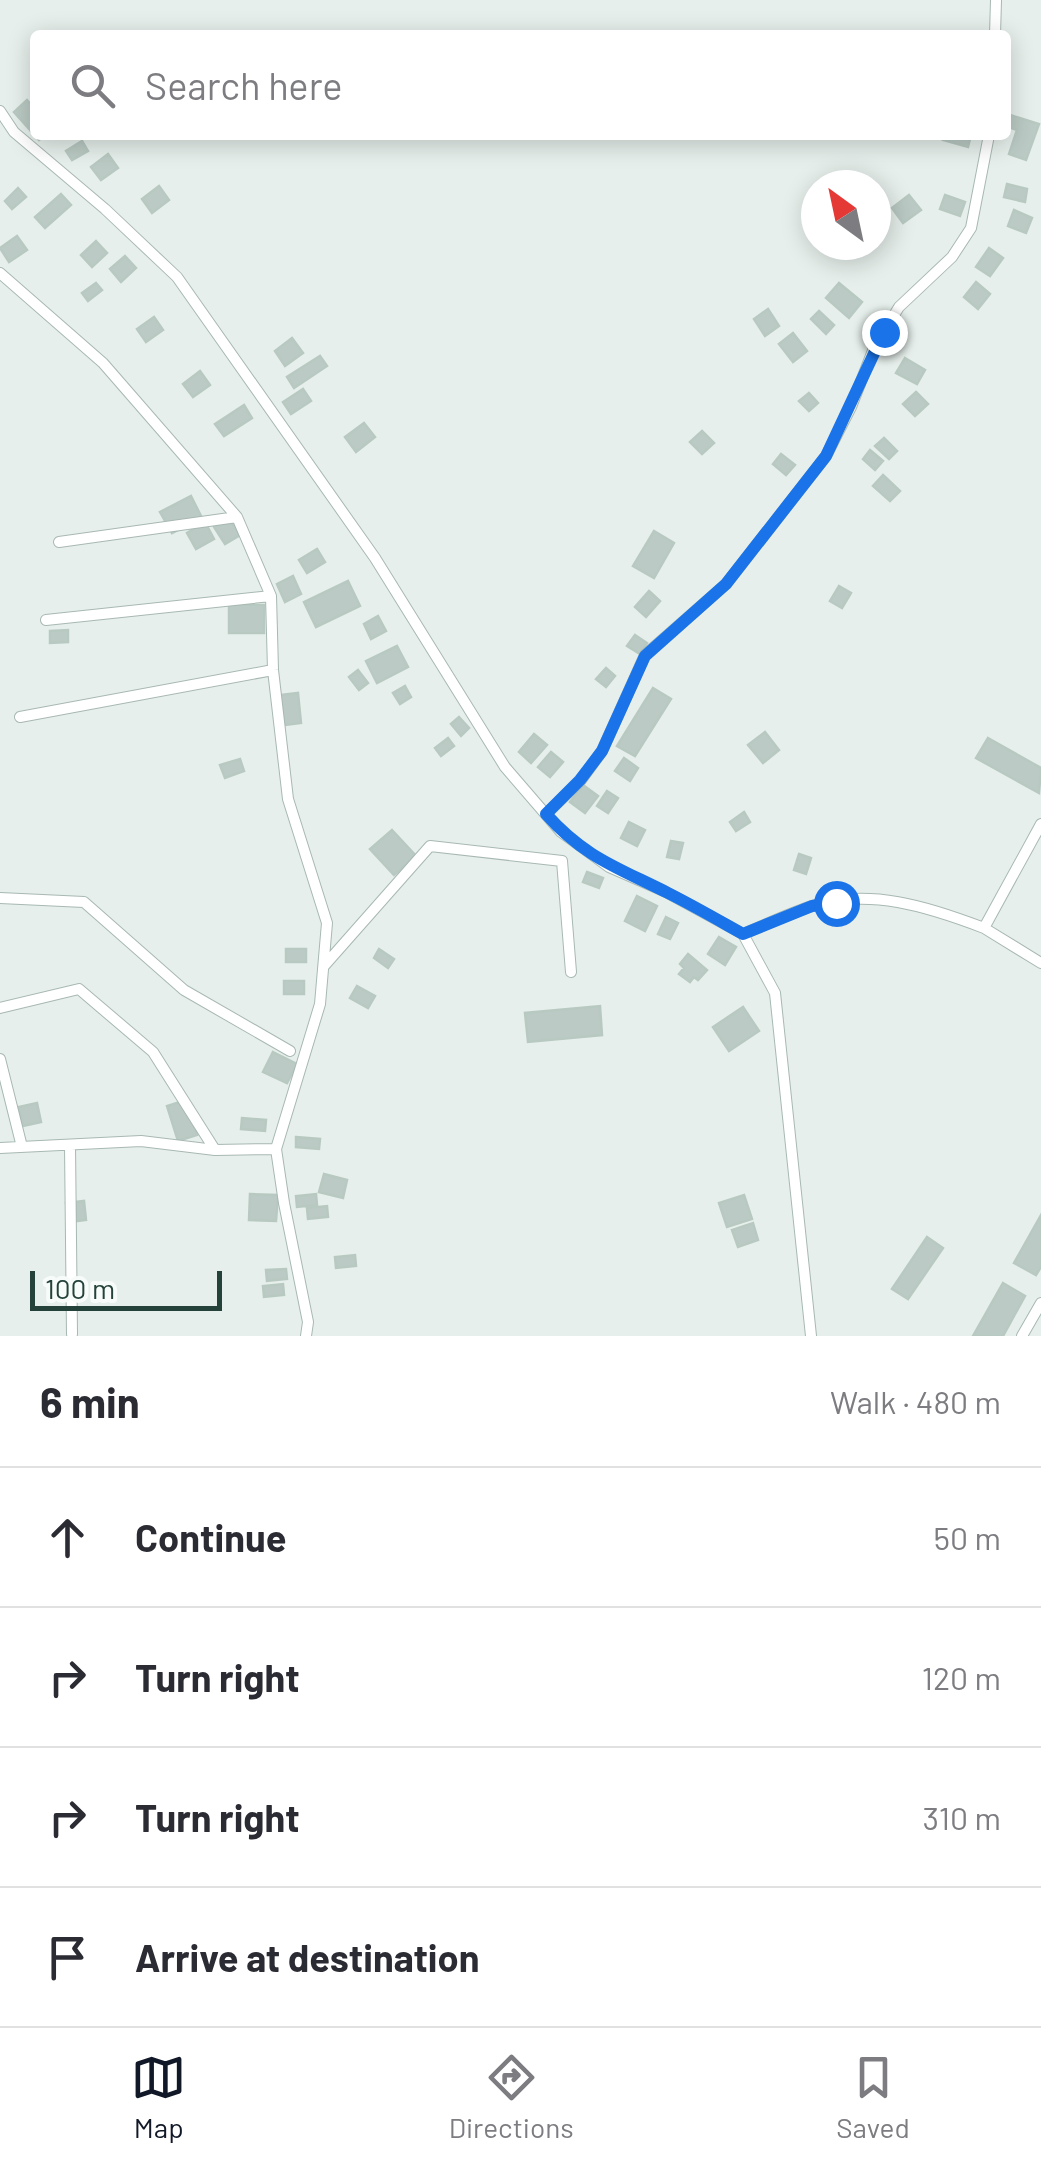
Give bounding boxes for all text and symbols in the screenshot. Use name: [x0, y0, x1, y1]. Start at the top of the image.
search box: [30, 30, 1011, 140]
icon: search: [65, 58, 120, 113]
text: Search here: [145, 62, 343, 108]
north arrow: [801, 170, 891, 260]
route end: [862, 310, 908, 356]
route start: [814, 881, 860, 927]
scale bar: [30, 1266, 222, 1310]
text: 100 m: [45, 1271, 115, 1305]
text: 6 min: [40, 1376, 140, 1426]
text: Walk · 480 m: [830, 1382, 1001, 1420]
icon: ahead: [40, 1510, 95, 1565]
text: Continue: [135, 1514, 286, 1560]
text: 50 m: [934, 1518, 1001, 1556]
icon: right: [40, 1650, 95, 1705]
text: Turn right: [135, 1654, 300, 1700]
text: 120 m: [922, 1658, 1001, 1696]
icon: right: [40, 1790, 95, 1845]
text: Turn right: [135, 1794, 300, 1840]
text: 310 m: [923, 1798, 1001, 1836]
icon: arrive: [40, 1930, 95, 1985]
text: Arrive at destination: [135, 1934, 480, 1980]
tab: Map: [131, 2050, 186, 2144]
tab: Directions: [449, 2050, 574, 2144]
tab: Saved: [836, 2050, 910, 2144]

